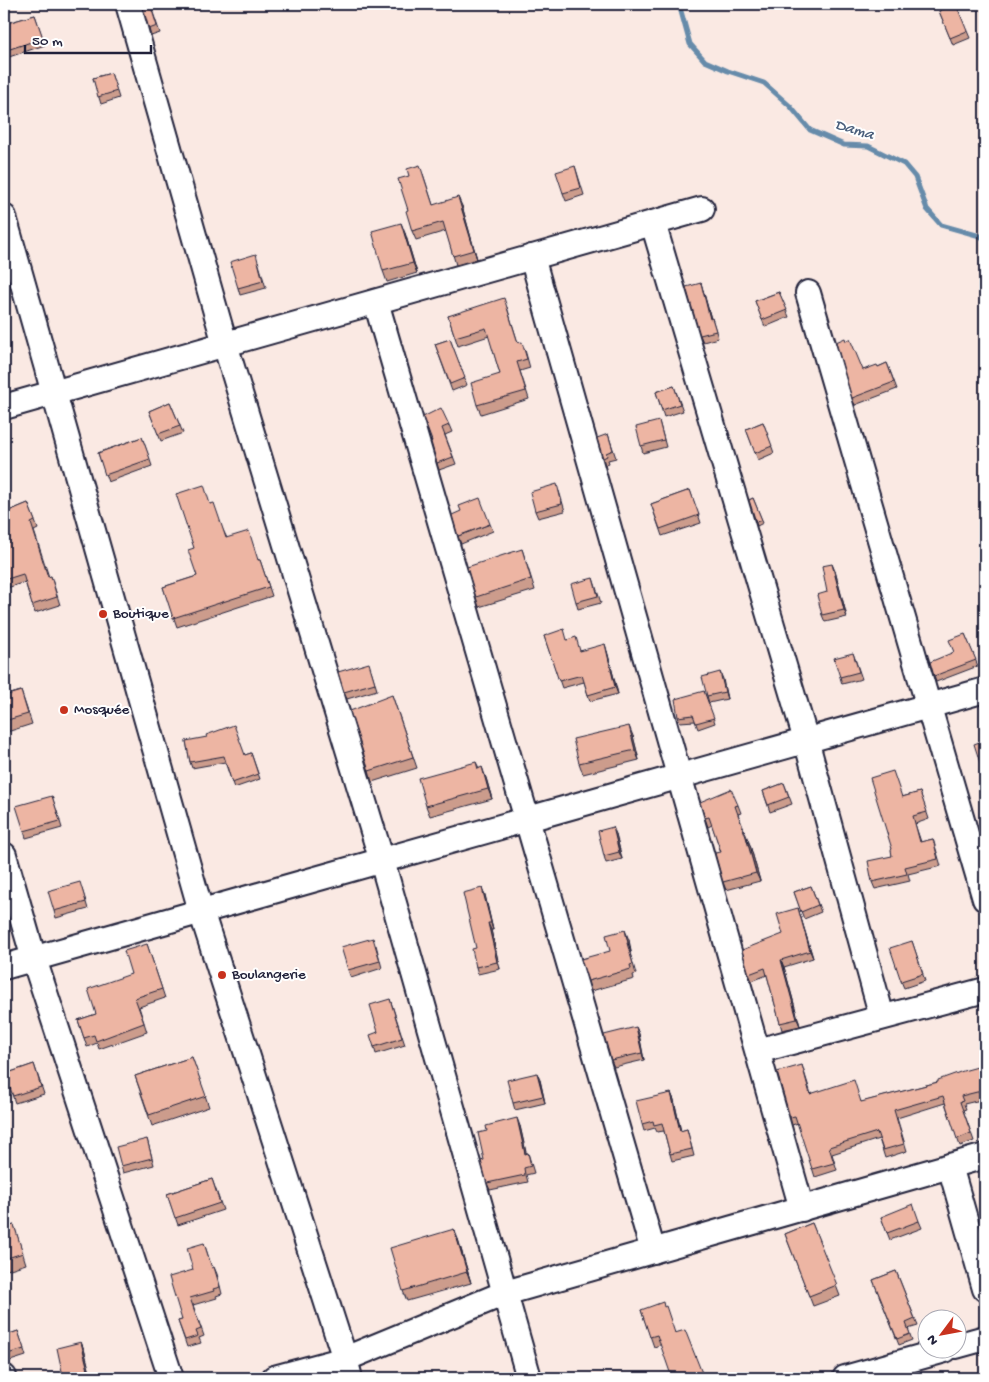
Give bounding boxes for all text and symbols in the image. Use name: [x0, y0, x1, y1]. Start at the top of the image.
scale bar: [25, 22, 151, 54]
text: 50 m: [32, 33, 63, 51]
water label: Dama: [832, 116, 877, 146]
place label: Boutique: [112, 605, 169, 623]
marker: Boutique: [97, 608, 109, 620]
place label: Mosquée: [74, 701, 129, 719]
marker: Mosquée: [58, 704, 70, 716]
place label: Boulangerie: [231, 966, 306, 984]
marker: Boulangerie: [216, 969, 228, 981]
north arrow: [916, 1310, 966, 1360]
text: N: [923, 1331, 943, 1348]

